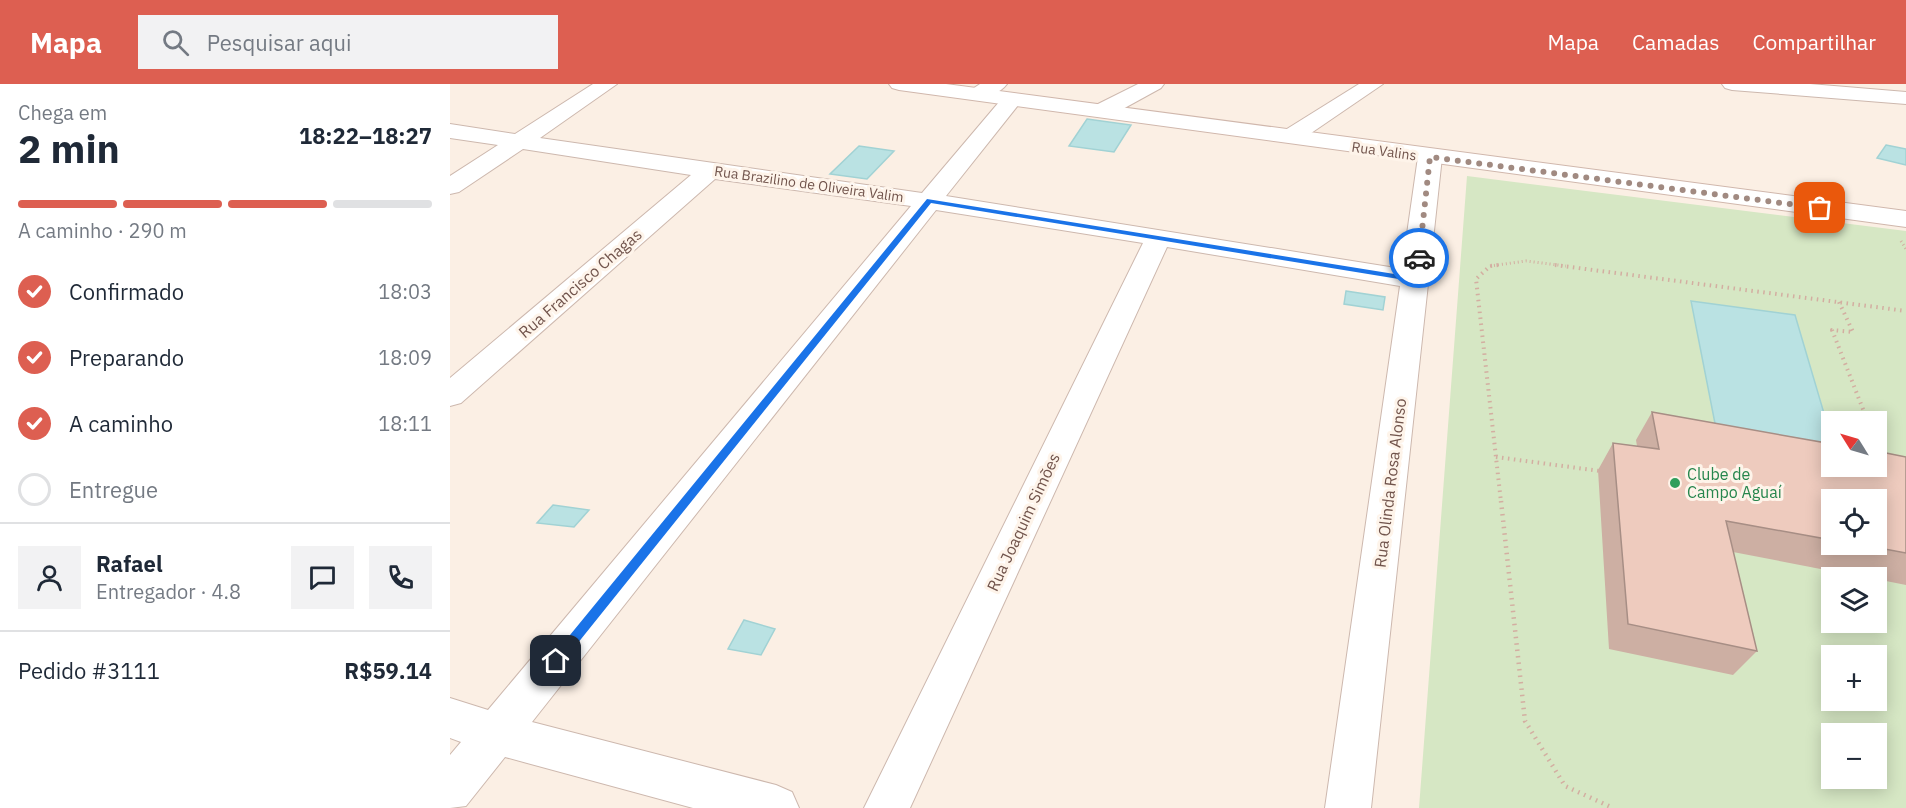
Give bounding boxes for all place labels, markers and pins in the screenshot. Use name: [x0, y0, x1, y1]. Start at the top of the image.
pin: [1794, 182, 1845, 233]
place label: Clube de Campo Aguaí: [1687, 464, 1782, 502]
marker: Clube de Campo Aguaí: [1668, 476, 1682, 490]
pin: [530, 635, 581, 686]

